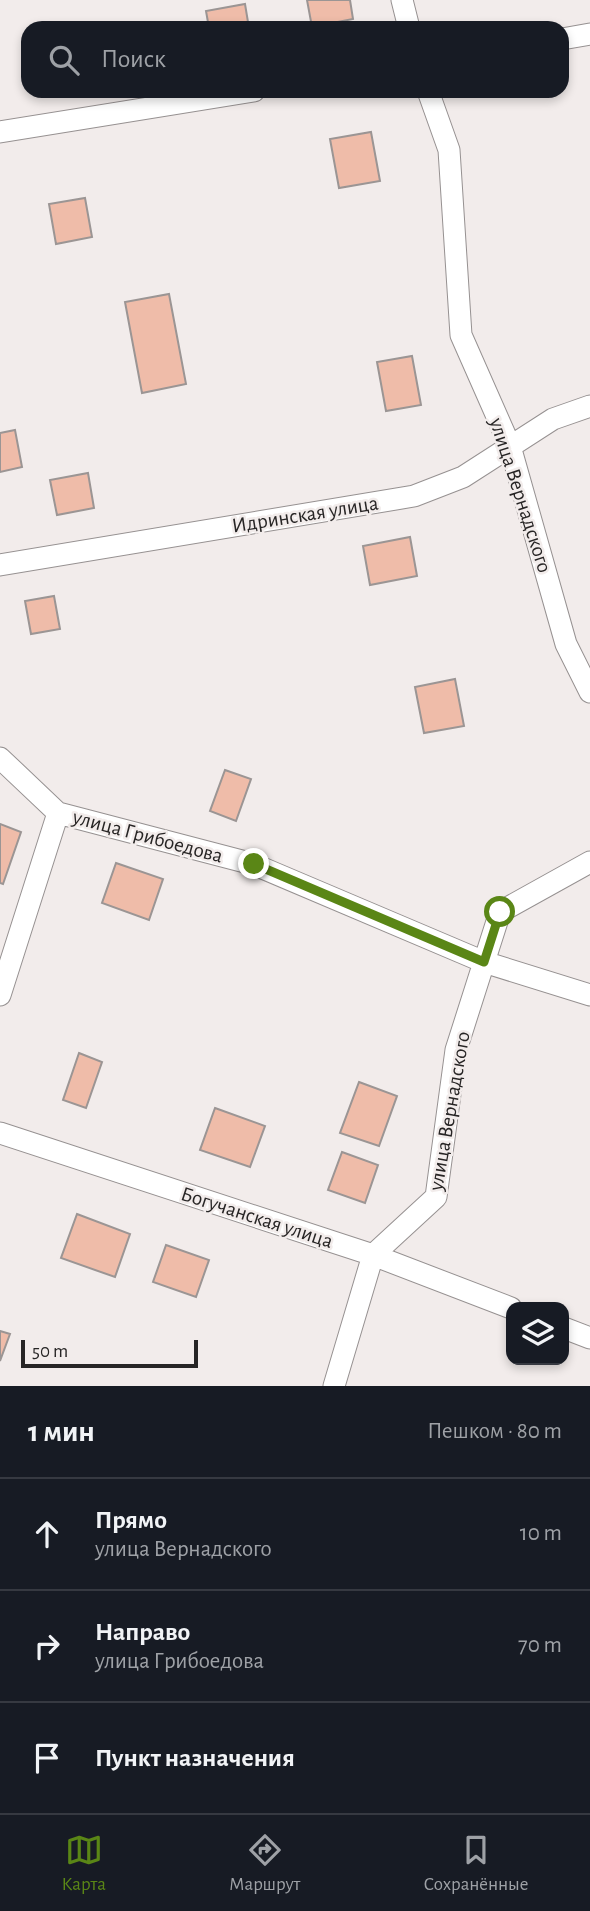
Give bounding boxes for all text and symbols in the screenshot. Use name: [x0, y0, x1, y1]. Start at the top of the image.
search box: [21, 21, 569, 98]
icon: search: [45, 41, 83, 79]
text: Поиск: [101, 46, 166, 72]
street label: улица Вернадского: [485, 414, 555, 575]
street label: Идринская улица: [230, 492, 380, 536]
street label: улица Грибоедова: [70, 806, 226, 867]
route end: [238, 848, 269, 879]
route start: [484, 896, 515, 927]
street label: улица Вернадского: [425, 1030, 474, 1193]
street label: Богучанская улица: [178, 1183, 336, 1252]
map controls: [506, 1302, 569, 1365]
button: layers: [506, 1302, 569, 1365]
scale bar: [21, 1337, 198, 1369]
text: 50 m: [32, 1342, 68, 1361]
text: 1 мин: [28, 1417, 95, 1447]
text: Пешком · 80 m: [427, 1420, 562, 1443]
text: Прямо: [95, 1507, 167, 1533]
icon: ahead: [28, 1515, 66, 1553]
text: 10 m: [520, 1522, 562, 1545]
text: улица Вернадского: [95, 1538, 272, 1561]
text: Направо: [95, 1619, 190, 1645]
icon: right: [28, 1627, 66, 1665]
text: 70 m: [518, 1634, 562, 1657]
text: улица Грибоедова: [95, 1650, 264, 1673]
icon: arrive: [28, 1739, 66, 1777]
text: Пункт назначения: [95, 1745, 295, 1771]
tab: Карта: [62, 1831, 106, 1896]
tab: Маршрут: [229, 1831, 300, 1896]
tab: Сохранённые: [423, 1831, 528, 1896]

